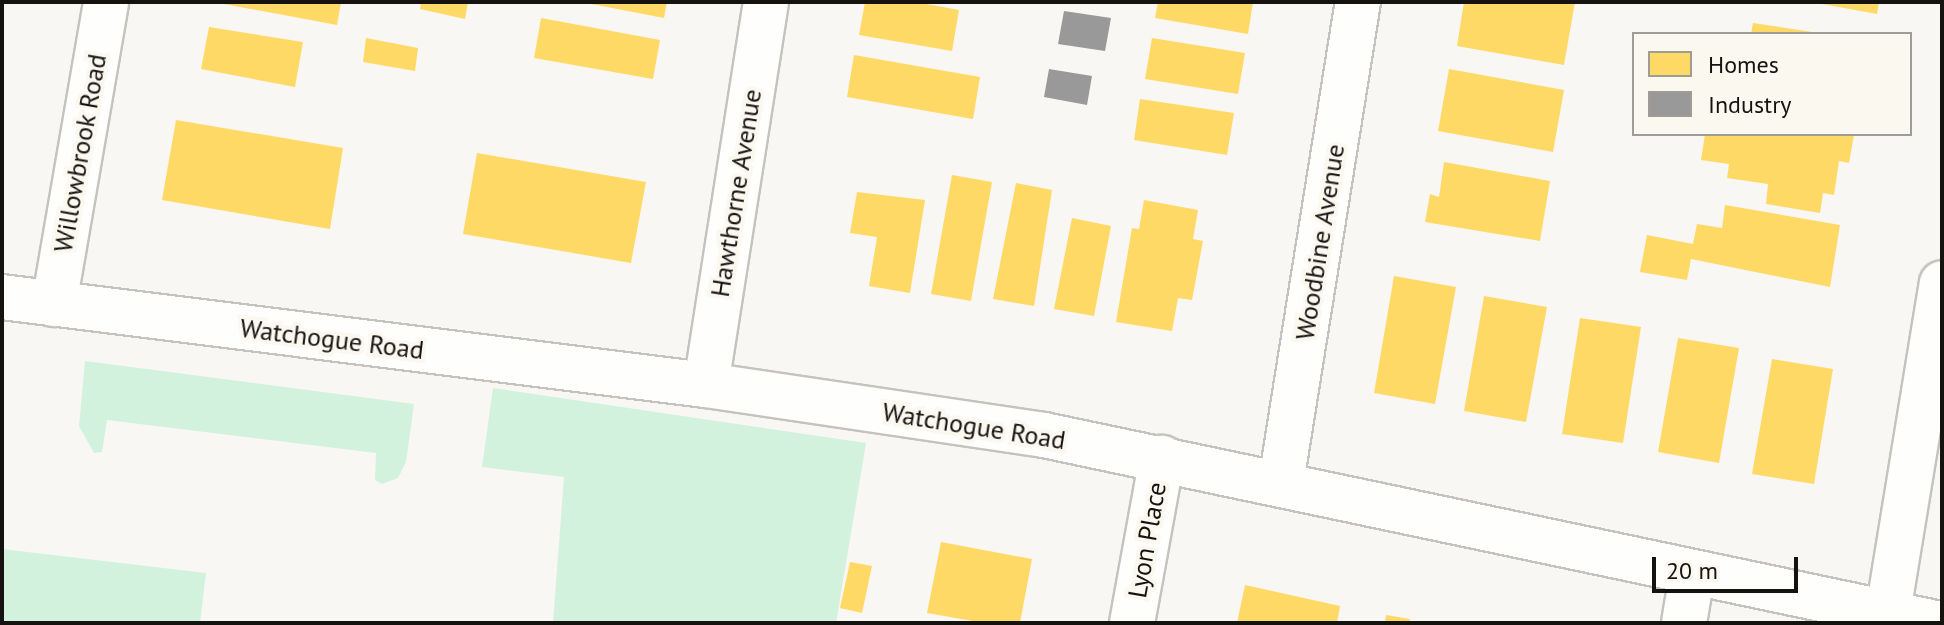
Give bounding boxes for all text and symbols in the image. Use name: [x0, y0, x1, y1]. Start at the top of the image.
legend: [1632, 32, 1912, 136]
text: Homes: [1708, 49, 1779, 80]
street label: Willowbrook Road: [47, 51, 113, 255]
street label: Hawthorne Avenue: [704, 86, 768, 300]
text: Industry: [1708, 89, 1792, 120]
street label: Woodbine Avenue: [1289, 141, 1351, 343]
street label: Watchogue Road: [238, 312, 426, 366]
street label: Watchogue Road: [880, 396, 1068, 456]
street label: Lyon Place: [1121, 480, 1173, 600]
scale bar: [1656, 541, 1802, 591]
text: 20 m: [1666, 555, 1718, 586]

